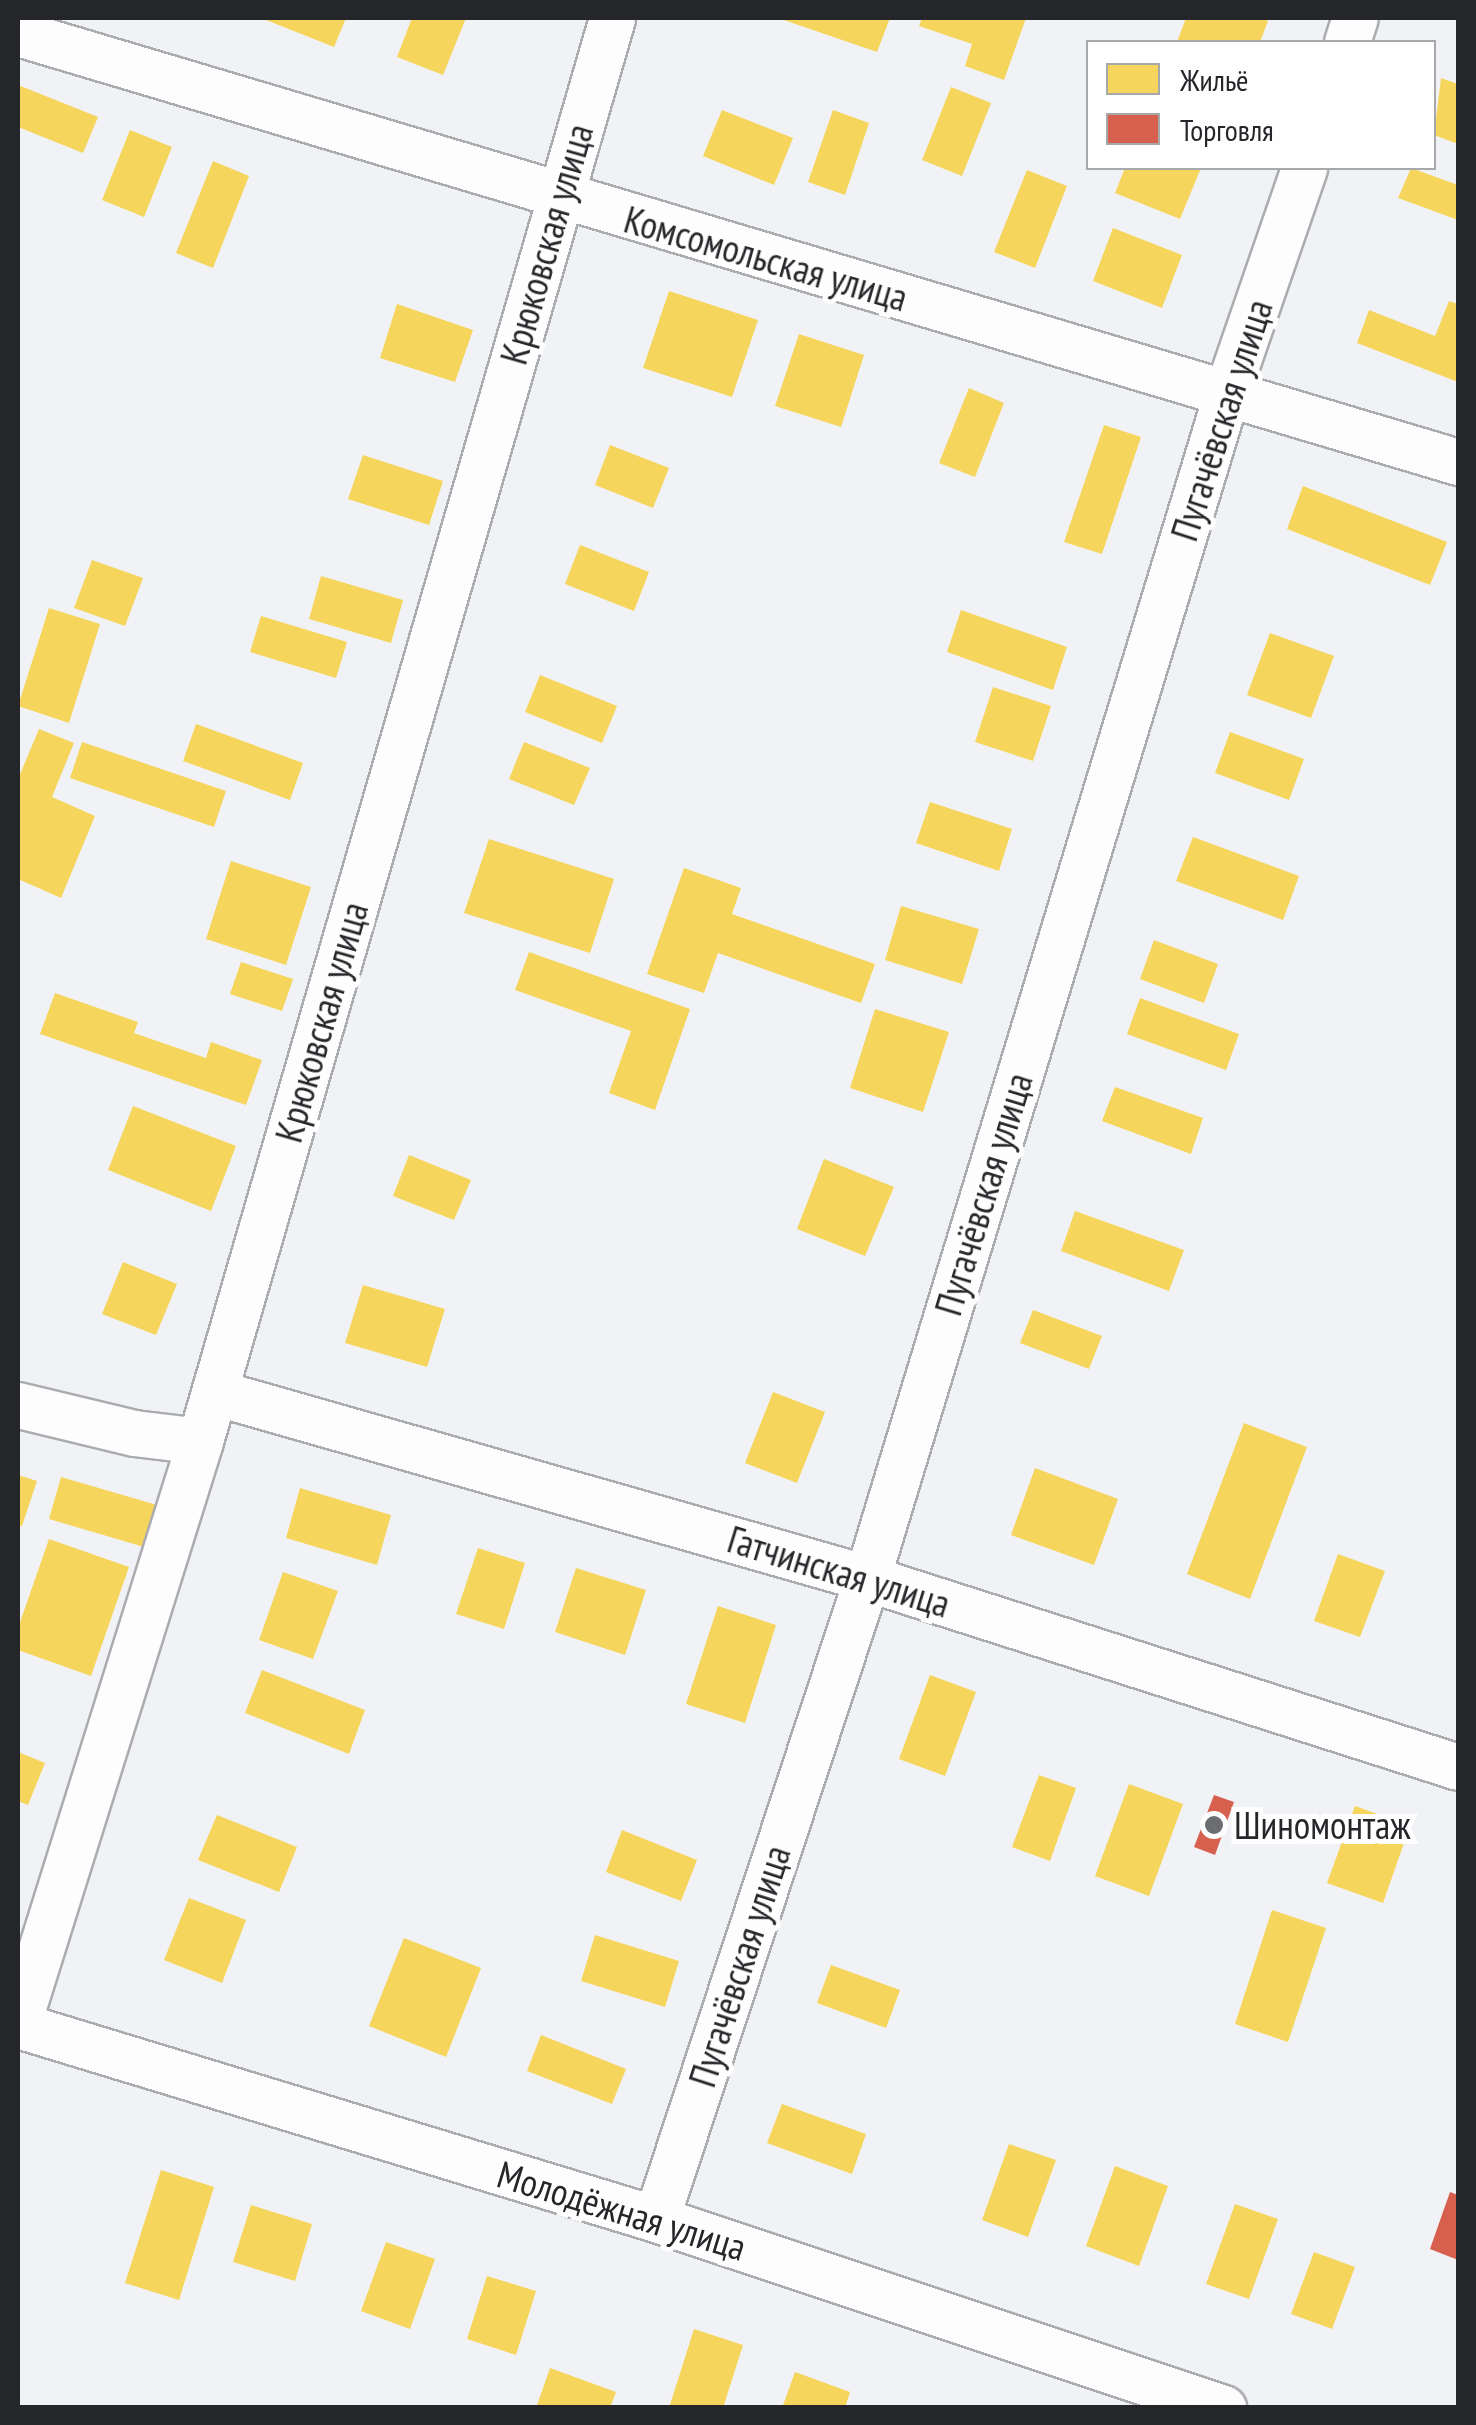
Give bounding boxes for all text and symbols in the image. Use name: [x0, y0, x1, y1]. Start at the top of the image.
legend: [1086, 40, 1436, 170]
text: Жильё: [1180, 60, 1248, 99]
text: Торговля: [1180, 110, 1274, 149]
street label: Крюковская улица: [490, 119, 602, 369]
street label: Комсомольская улица: [619, 196, 913, 320]
street label: Пугачёвская улица: [1161, 294, 1281, 546]
street label: Крюковская улица: [265, 897, 377, 1147]
street label: Пугачёвская улица: [925, 1067, 1041, 1321]
street label: Гатчинская улица: [722, 1516, 956, 1626]
place label: Шиномонтаж: [1234, 1802, 1411, 1848]
marker: Шиномонтаж: [1203, 1814, 1225, 1836]
street label: Пугачёвская улица: [679, 1840, 799, 2092]
street label: Молодёжная улица: [492, 2151, 752, 2269]

